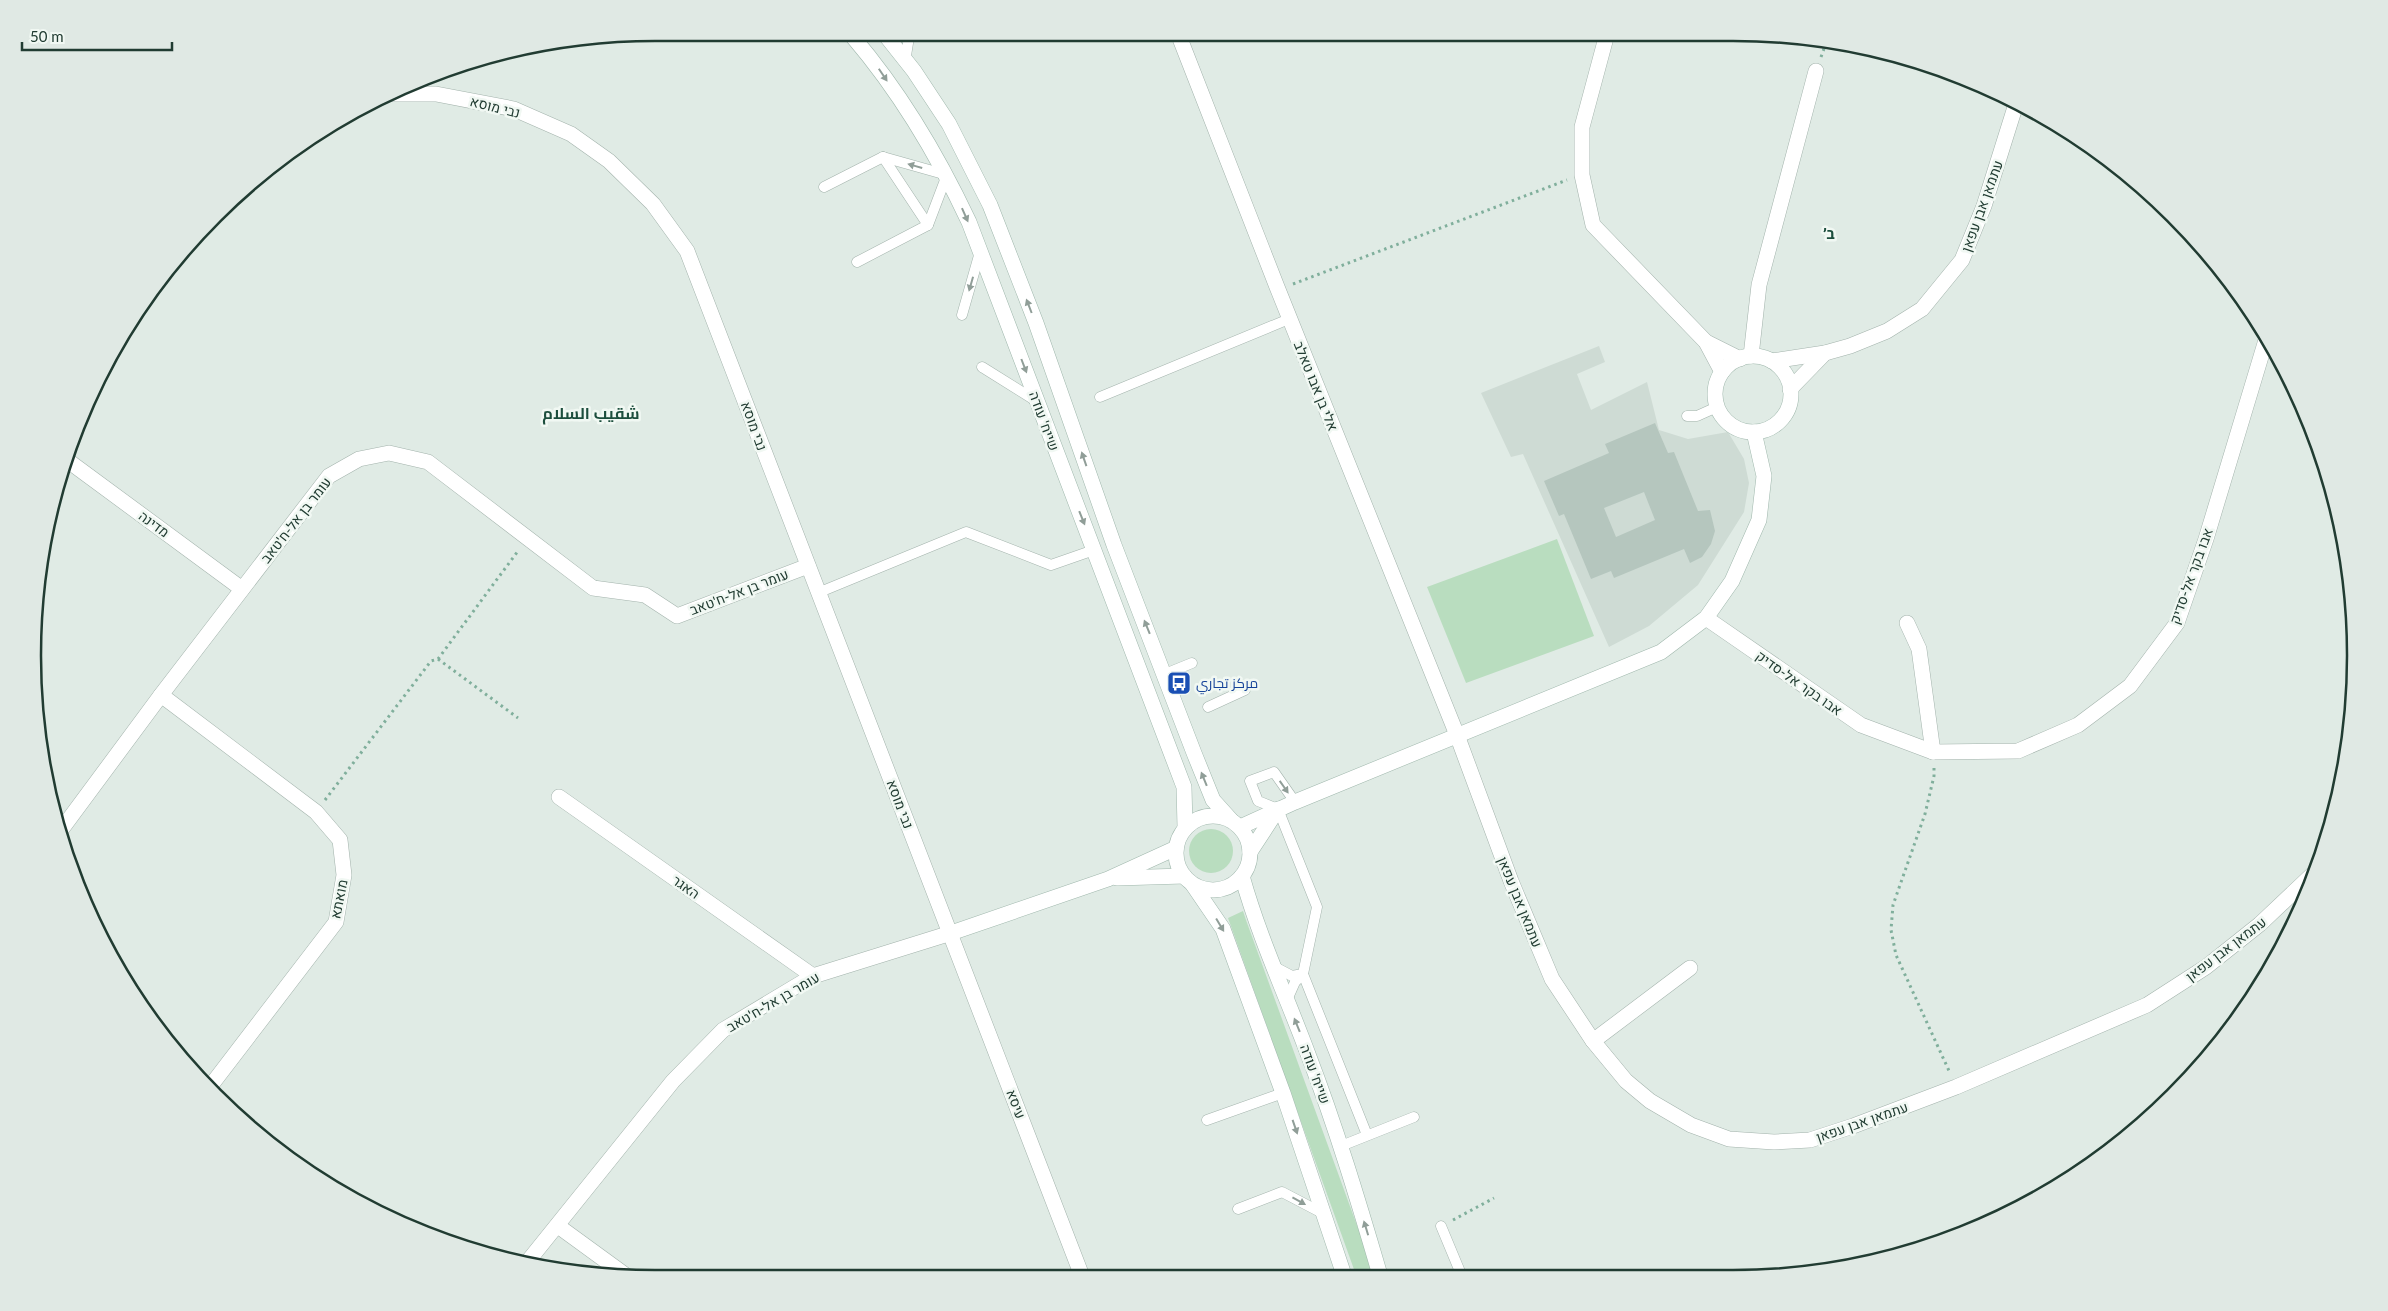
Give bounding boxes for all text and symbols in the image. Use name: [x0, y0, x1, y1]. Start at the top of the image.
scale bar: [22, 20, 172, 52]
text: 50 m: [30, 27, 64, 45]
one-way arrow: [878, 68, 888, 82]
street label: נבי מוסא: [468, 92, 522, 121]
street label: עתמאן אבן עפאן: [1957, 158, 2006, 254]
one-way arrow: [907, 162, 922, 170]
one-way arrow: [962, 208, 970, 222]
district label: ב׳: [1823, 224, 1835, 242]
one-way arrow: [967, 276, 975, 291]
one-way arrow: [1025, 298, 1033, 313]
street label: אלי בן אבו טאלב: [1291, 338, 1342, 433]
one-way arrow: [1020, 359, 1028, 374]
street label: שייח' עודה: [1026, 389, 1063, 453]
street label: נבי מוסא: [738, 399, 771, 453]
district label: شقيب السلام: [542, 403, 640, 425]
one-way arrow: [1079, 451, 1087, 466]
street label: עומר בן אל-ח'טאב: [257, 473, 334, 566]
street label: מדינה: [136, 507, 173, 540]
one-way arrow: [1078, 511, 1086, 525]
street label: אבו בקר אל-סדיק: [2165, 525, 2216, 626]
street label: עומר בן אל-ח'טאב: [687, 565, 791, 618]
one-way arrow: [1142, 620, 1150, 635]
street label: אבו בקר אל-סדיק: [1753, 647, 1846, 719]
bus stop icon: مركز تجاري: [1166, 670, 1192, 696]
place label: مركز تجاري: [1196, 674, 1258, 695]
one-way arrow: [1200, 772, 1208, 786]
street label: נבי מוסא: [883, 777, 918, 831]
one-way arrow: [1279, 780, 1290, 793]
street label: עתמאן אבן עפאן: [1495, 854, 1546, 950]
street label: האגר: [669, 871, 703, 902]
street label: מואתא: [326, 878, 351, 920]
street label: עתמאן אבן עפאן: [2182, 913, 2269, 984]
one-way arrow: [1215, 919, 1224, 932]
street label: עומר בן אל-ח'טאב: [723, 968, 822, 1035]
one-way arrow: [1292, 1017, 1300, 1032]
street label: שייח' עודה: [1297, 1042, 1334, 1106]
street label: עיסא: [1003, 1087, 1030, 1121]
street label: עתמאן אבן עפאן: [1814, 1098, 1910, 1145]
one-way arrow: [1292, 1119, 1299, 1134]
one-way arrow: [1292, 1196, 1305, 1205]
one-way arrow: [1361, 1220, 1369, 1235]

